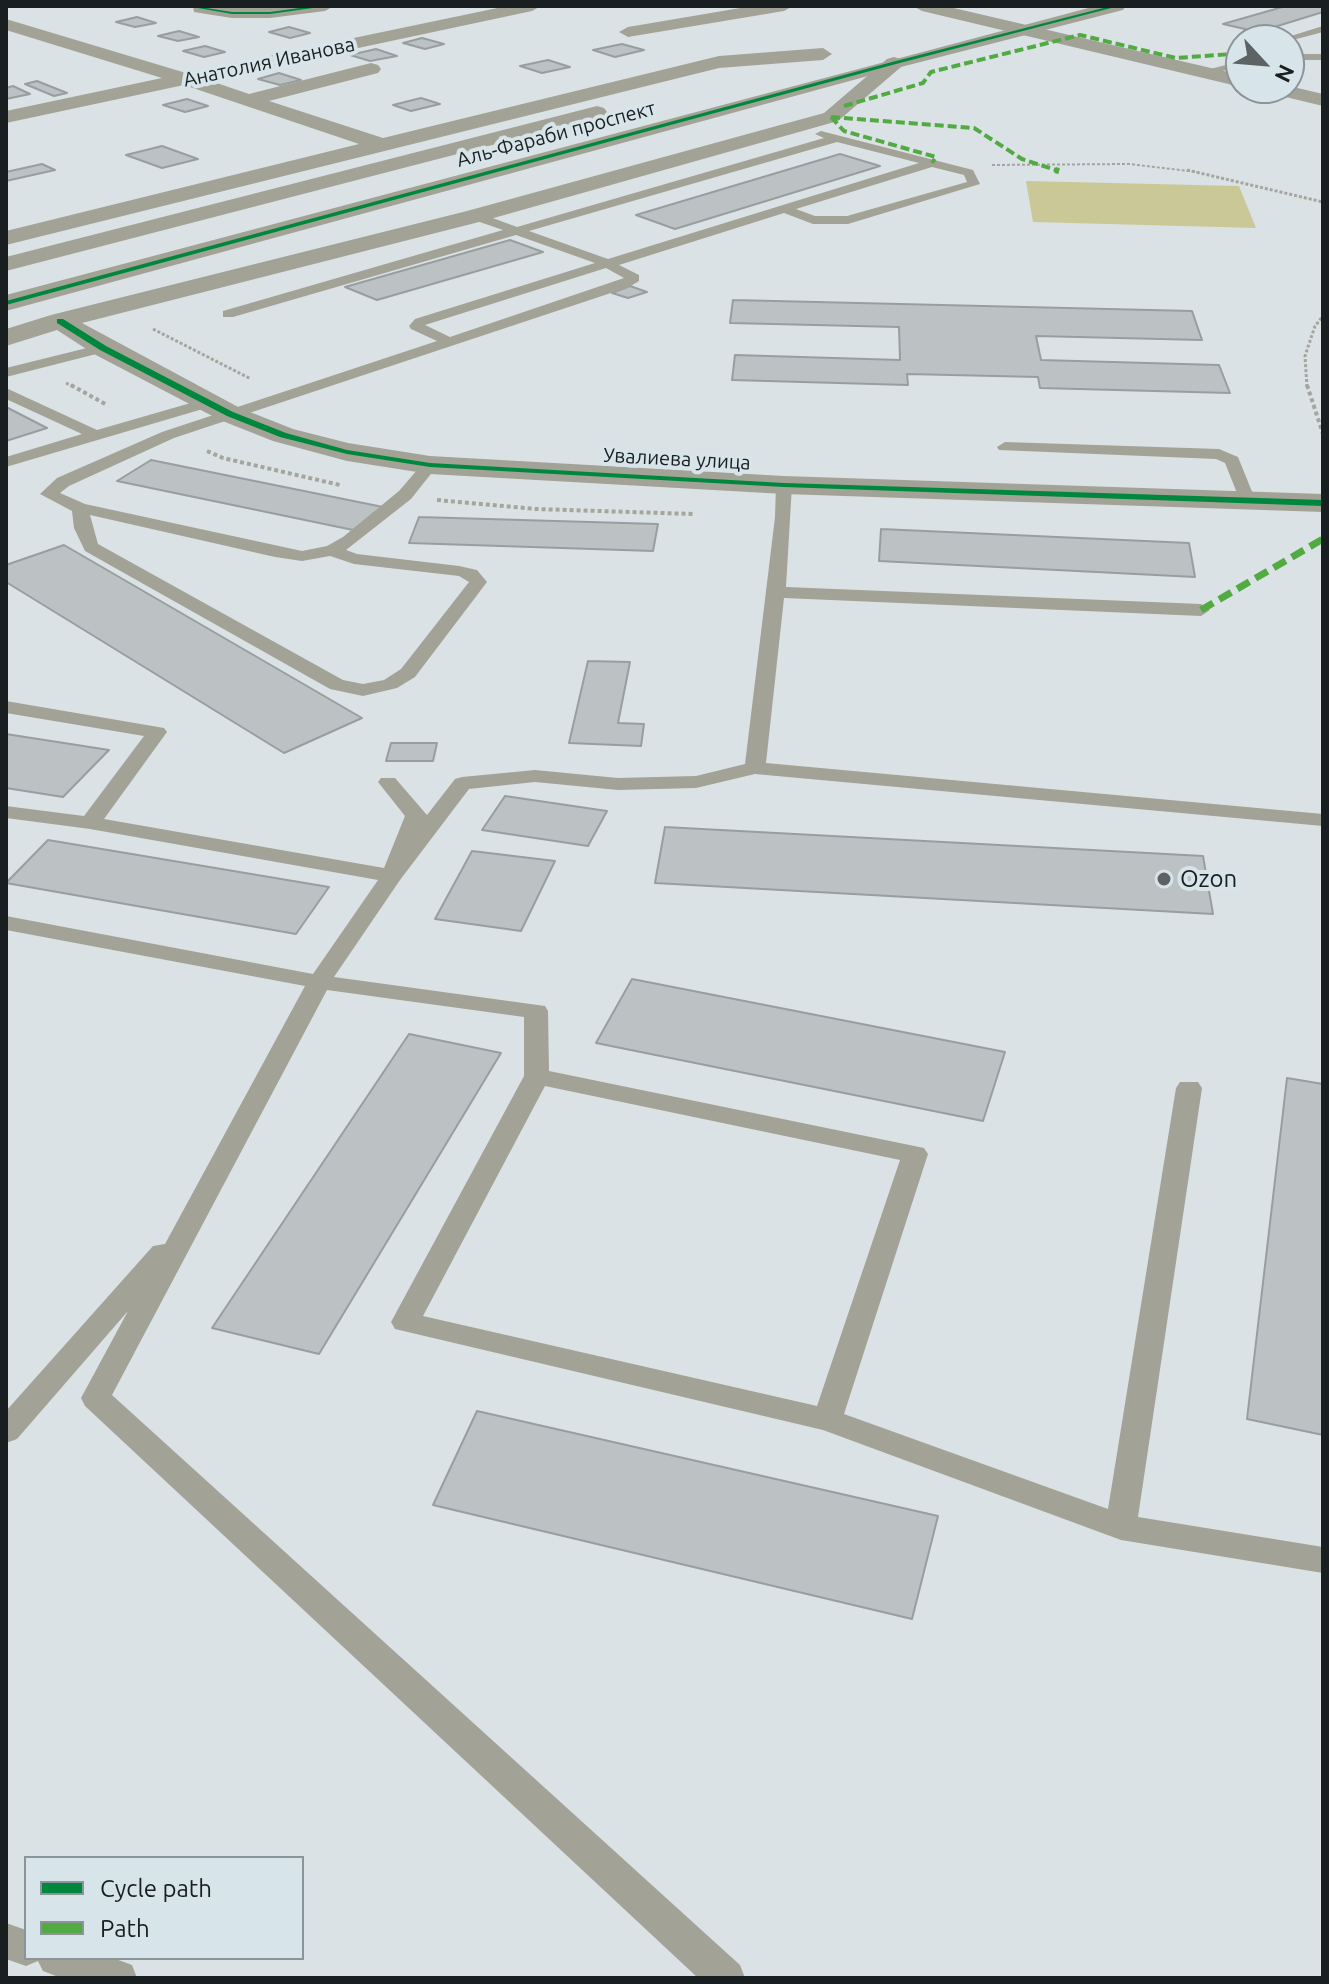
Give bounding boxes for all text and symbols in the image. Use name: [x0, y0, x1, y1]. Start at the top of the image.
north arrow: [1225, 24, 1305, 104]
street label: Анатолия Иванова: [181, 32, 357, 92]
text: N: [1270, 61, 1300, 87]
street label: Аль-Фараби проспект: [454, 96, 658, 172]
street label: Увалиева улица: [603, 443, 751, 475]
place label: Ozon: [1180, 865, 1237, 893]
marker: Ozon: [1155, 870, 1173, 888]
legend: [24, 1856, 304, 1960]
text: Cycle path: [100, 1875, 212, 1902]
text: Path: [100, 1915, 150, 1942]

